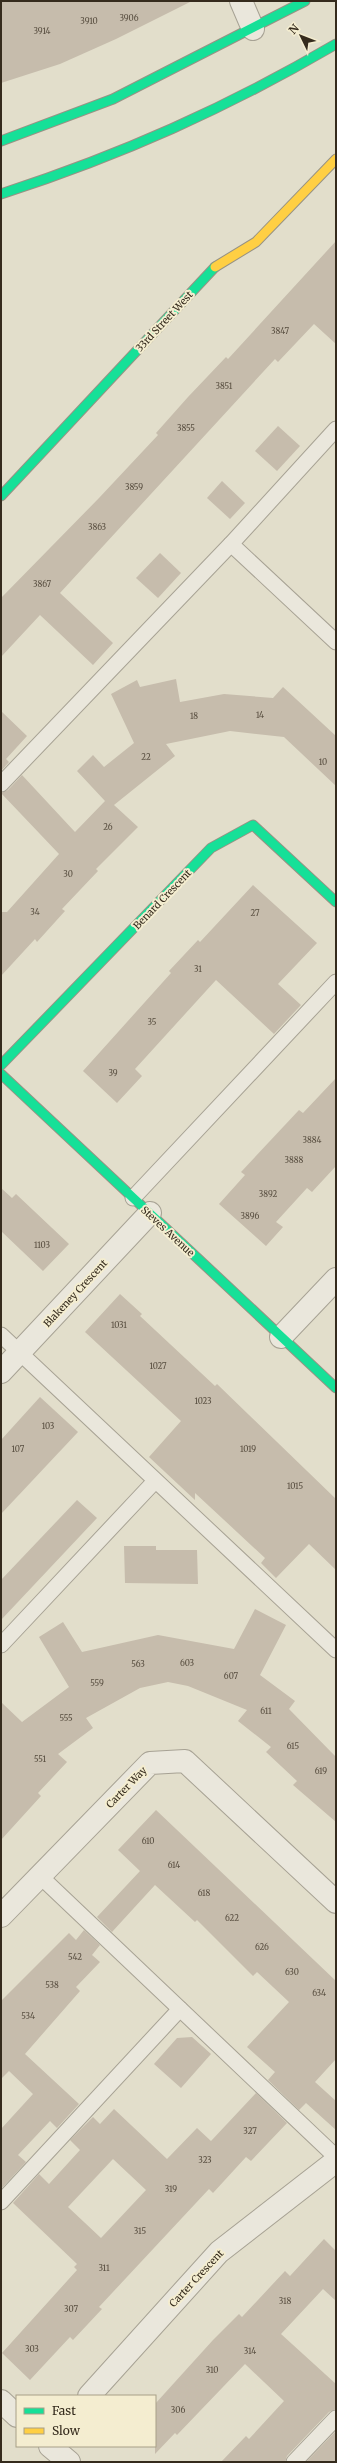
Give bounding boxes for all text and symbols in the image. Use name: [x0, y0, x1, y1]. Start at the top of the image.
house number: 3906: [119, 13, 139, 23]
house number: 3910: [80, 16, 98, 26]
north arrow: [281, 16, 321, 56]
text: N: [286, 21, 302, 37]
house number: 3914: [34, 26, 51, 36]
street label: 33rd Street West: [133, 288, 196, 354]
house number: 3847: [271, 326, 289, 336]
house number: 3851: [216, 381, 233, 391]
house number: 3855: [177, 423, 195, 433]
house number: 3859: [125, 482, 143, 492]
house number: 3863: [88, 522, 106, 532]
house number: 3867: [33, 579, 51, 589]
house number: 14: [256, 710, 264, 720]
house number: 18: [190, 711, 198, 721]
house number: 22: [141, 752, 151, 762]
house number: 10: [319, 757, 327, 767]
house number: 26: [103, 822, 113, 832]
street label: Benard Crescent: [131, 867, 194, 932]
house number: 30: [63, 869, 73, 879]
house number: 34: [30, 907, 40, 917]
house number: 27: [250, 908, 260, 918]
house number: 31: [194, 964, 202, 974]
house number: 35: [148, 1017, 157, 1027]
house number: 39: [108, 1068, 118, 1078]
house number: 3884: [303, 1135, 322, 1145]
house number: 3888: [285, 1155, 304, 1165]
house number: 3892: [259, 1189, 277, 1199]
street label: Steves Avenue: [138, 1203, 197, 1259]
house number: 3896: [241, 1211, 260, 1221]
house number: 1103: [34, 1240, 50, 1250]
street label: Blakeney Crescent: [41, 1257, 110, 1330]
house number: 1031: [111, 1320, 127, 1330]
house number: 1027: [149, 1361, 167, 1371]
house number: 1023: [194, 1396, 212, 1406]
house number: 103: [42, 1421, 55, 1431]
house number: 107: [12, 1444, 25, 1454]
house number: 1019: [240, 1444, 256, 1454]
house number: 1015: [287, 1481, 303, 1491]
house number: 603: [180, 1658, 195, 1668]
house number: 563: [131, 1659, 145, 1669]
house number: 607: [224, 1671, 239, 1681]
house number: 559: [90, 1678, 104, 1688]
house number: 611: [260, 1706, 272, 1716]
house number: 555: [59, 1713, 73, 1723]
house number: 615: [287, 1741, 299, 1751]
house number: 551: [34, 1754, 46, 1764]
street label: Carter Way: [103, 1764, 150, 1811]
house number: 619: [315, 1766, 327, 1776]
house number: 610: [142, 1836, 154, 1846]
house number: 614: [168, 1860, 180, 1870]
house number: 618: [198, 1888, 210, 1898]
house number: 622: [225, 1913, 239, 1923]
house number: 626: [255, 1942, 269, 1952]
house number: 542: [68, 1952, 82, 1962]
house number: 630: [285, 1967, 299, 1977]
house number: 538: [45, 1980, 59, 1990]
house number: 634: [312, 1988, 326, 1998]
house number: 534: [21, 2011, 35, 2021]
house number: 327: [243, 2126, 257, 2136]
house number: 323: [198, 2155, 212, 2165]
house number: 319: [165, 2184, 177, 2194]
house number: 315: [134, 2226, 146, 2236]
street label: Carter Crescent: [166, 2247, 226, 2310]
house number: 311: [98, 2263, 110, 2273]
house number: 318: [279, 2296, 291, 2306]
house number: 307: [64, 2304, 78, 2314]
house number: 303: [25, 2344, 39, 2354]
house number: 314: [244, 2346, 256, 2356]
house number: 310: [206, 2365, 218, 2375]
legend: [16, 2395, 156, 2447]
text: Fast: [52, 2403, 76, 2418]
house number: 306: [171, 2405, 185, 2415]
text: Slow: [52, 2423, 81, 2438]

